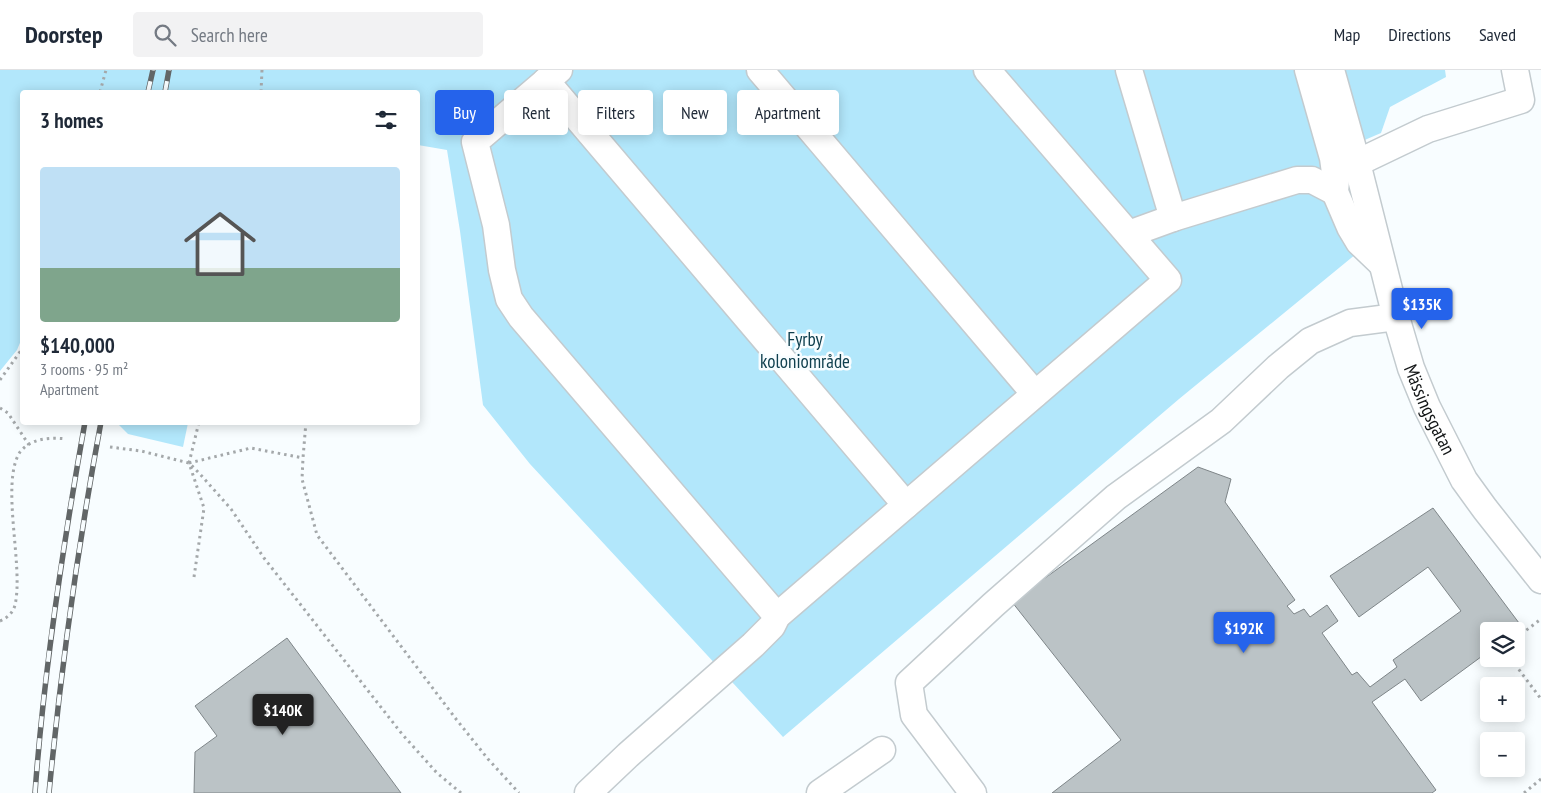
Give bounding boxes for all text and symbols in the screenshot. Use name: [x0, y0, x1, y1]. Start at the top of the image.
search box: [133, 12, 483, 57]
text: Doorstep: [25, 19, 103, 50]
icon: search: [151, 21, 179, 49]
text: Search here: [191, 23, 268, 47]
text: Map: [1334, 23, 1360, 46]
text: Directions: [1388, 23, 1451, 46]
text: Saved: [1479, 23, 1516, 46]
chip: Buy: [435, 90, 494, 135]
chip: Rent: [504, 90, 568, 135]
chip: Filters: [578, 90, 653, 135]
chip: New: [663, 90, 727, 135]
chip: Apartment: [737, 90, 839, 135]
icon: filters: [372, 106, 400, 134]
text: 3 homes: [40, 107, 103, 134]
icon: home: [175, 199, 265, 289]
pin: $135K: [1387, 288, 1457, 330]
text: $135K: [1403, 294, 1441, 314]
park label: Fyrby koloniområde: [760, 327, 850, 373]
text: $140,000: [40, 332, 115, 359]
text: 3 rooms · 95 m²: [40, 359, 128, 379]
street label: Mässingsgatan: [1399, 361, 1461, 458]
text: Apartment: [40, 379, 99, 399]
pin: $192K: [1209, 612, 1279, 654]
text: $192K: [1225, 618, 1263, 638]
map controls: [1480, 622, 1525, 777]
button: layers: [1480, 622, 1525, 667]
button: +: [1480, 677, 1525, 722]
pin: $140K: [248, 694, 318, 736]
text: $140K: [264, 700, 302, 720]
button: −: [1480, 732, 1525, 777]

